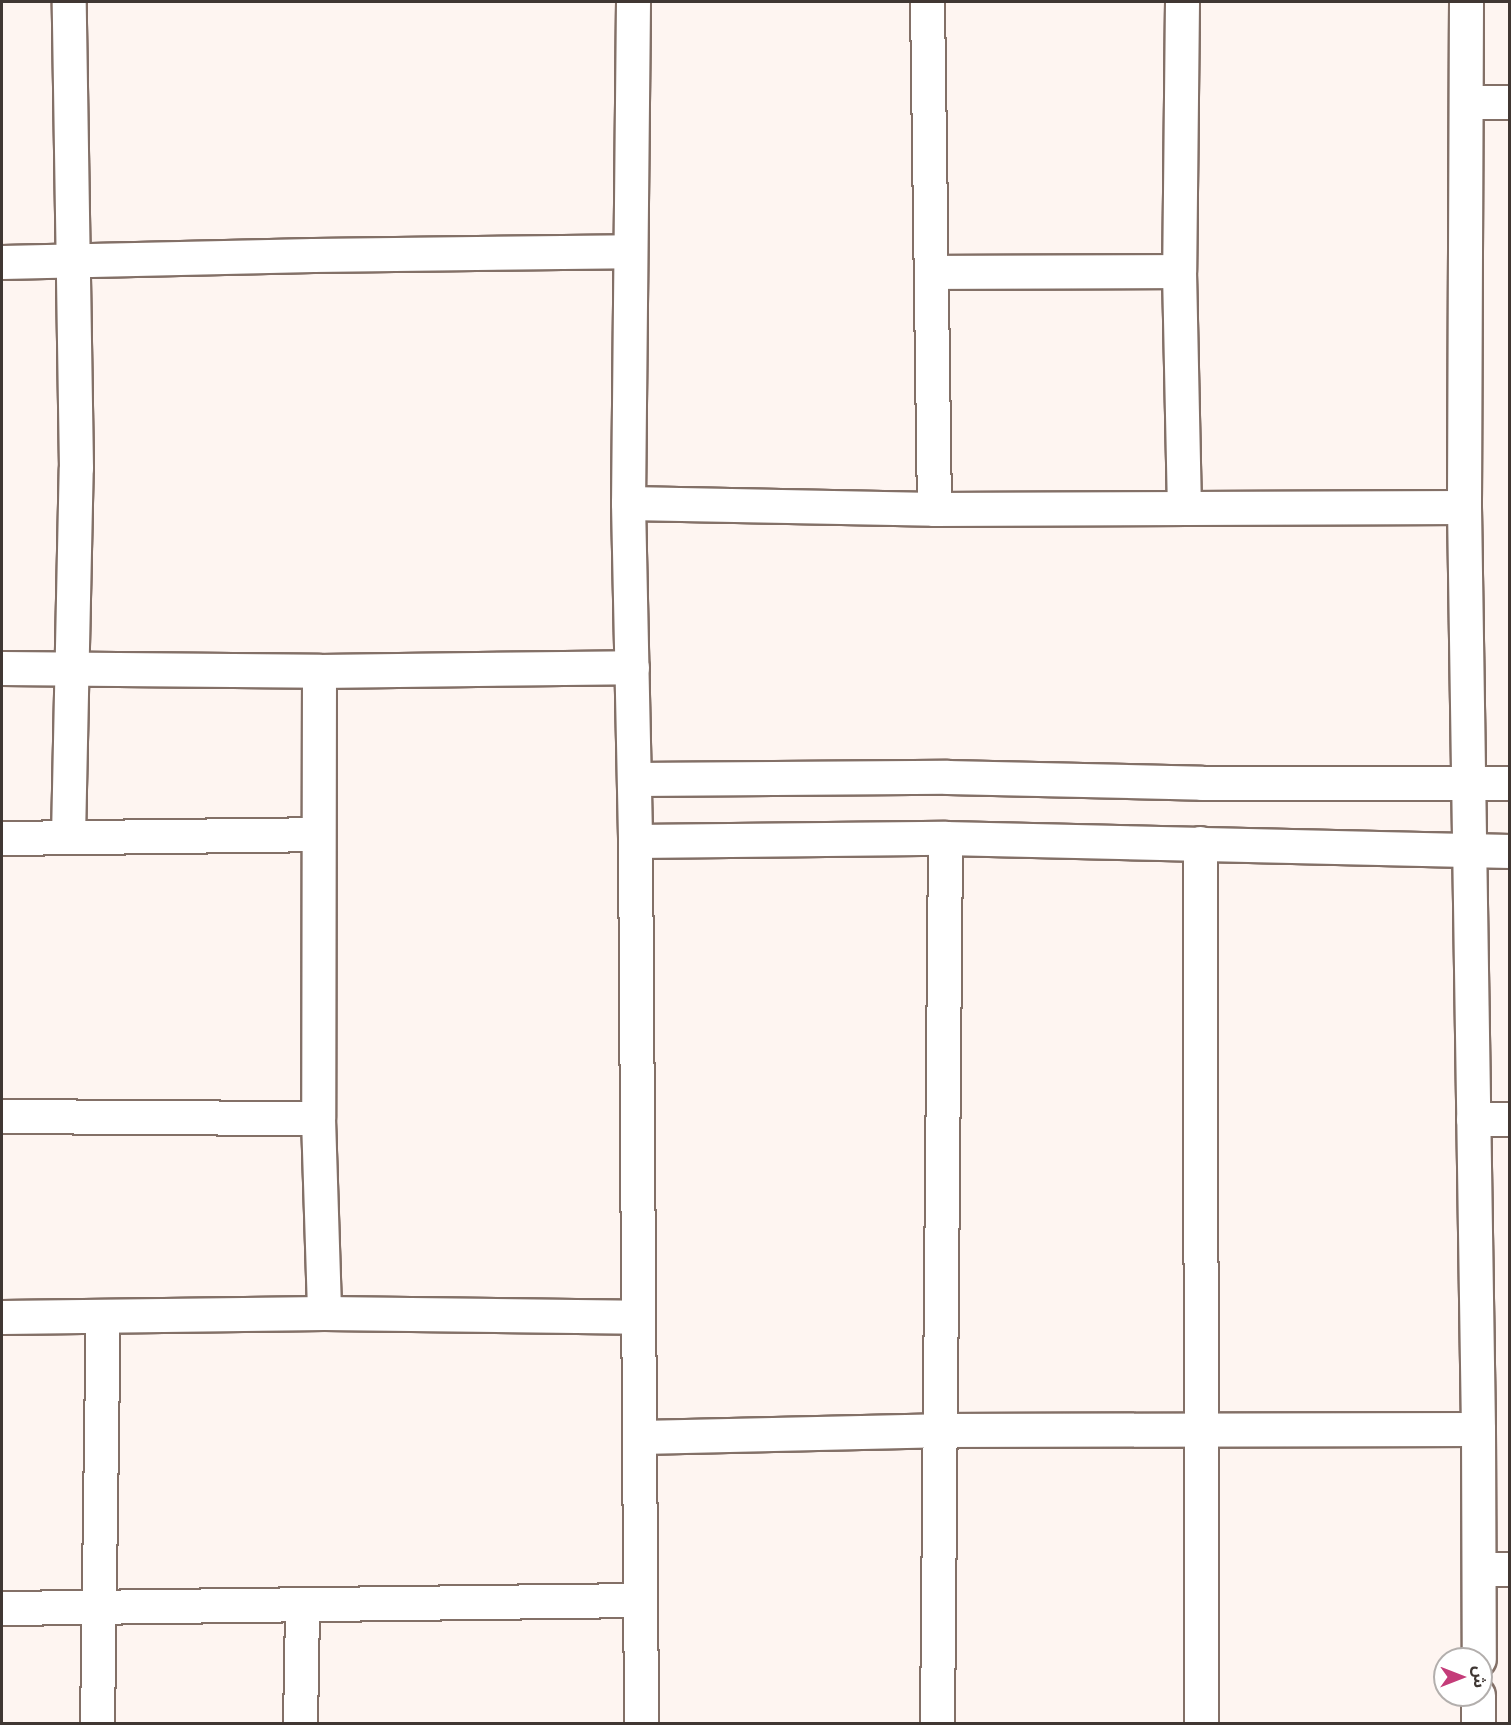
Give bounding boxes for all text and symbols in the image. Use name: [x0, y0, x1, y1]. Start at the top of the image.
north arrow: [1433, 1647, 1493, 1707]
text: ش: [1467, 1666, 1491, 1688]

